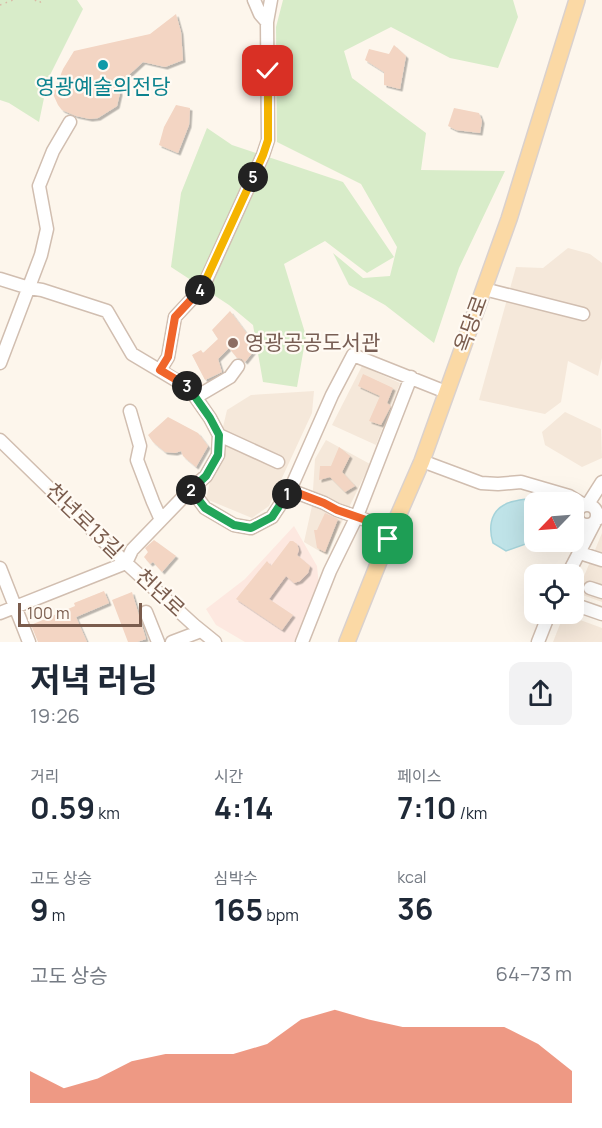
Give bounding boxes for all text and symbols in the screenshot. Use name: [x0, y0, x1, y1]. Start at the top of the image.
pin: [242, 45, 293, 96]
icon: check: [251, 54, 284, 87]
marker: 영광예술의전당: [96, 58, 110, 72]
place label: 영광예술의전당: [35, 72, 171, 100]
pin: 5: [238, 162, 268, 192]
text: 5: [248, 166, 258, 188]
pin: 4: [185, 275, 215, 305]
text: 4: [195, 279, 205, 301]
street label: 옥당로: [447, 292, 493, 356]
place label: 영광공공도서관: [245, 328, 380, 356]
marker: 영광공공도서관: [226, 336, 240, 350]
pin: 3: [172, 371, 202, 401]
text: 3: [182, 375, 192, 397]
pin: 2: [176, 475, 206, 505]
street label: 천년로13길: [40, 476, 129, 564]
text: 2: [186, 479, 196, 501]
pin: 1: [272, 479, 302, 509]
text: 1: [283, 483, 291, 505]
north arrow: [524, 492, 584, 552]
map controls: [524, 492, 584, 624]
pin: [362, 513, 413, 564]
icon: arrive: [371, 522, 404, 555]
street label: 천년로: [130, 562, 191, 622]
button: locate: [524, 564, 584, 624]
scale bar: [18, 600, 142, 628]
text: 100 m: [27, 602, 70, 624]
text: 저녁 러닝: [30, 657, 158, 702]
button: share: [509, 662, 572, 725]
text: 19:26: [30, 702, 80, 729]
text: 거리: [30, 765, 59, 787]
text: 시간: [214, 765, 243, 787]
text: 페이스: [397, 765, 442, 787]
text: 0.59: [30, 787, 95, 828]
text: 4:14: [214, 787, 274, 828]
text: 7:10: [397, 787, 457, 828]
text: km: [95, 802, 120, 824]
text: /km: [457, 802, 487, 824]
text: kcal: [397, 866, 427, 888]
text: 고도 상승: [30, 867, 92, 889]
text: 심박수: [214, 867, 258, 889]
text: 36: [397, 888, 433, 929]
text: 9: [30, 889, 49, 930]
text: 165: [214, 889, 263, 930]
text: m: [49, 904, 65, 926]
text: bpm: [263, 904, 299, 926]
text: 64–73 m: [496, 960, 572, 987]
text: 고도 상승: [30, 962, 108, 989]

